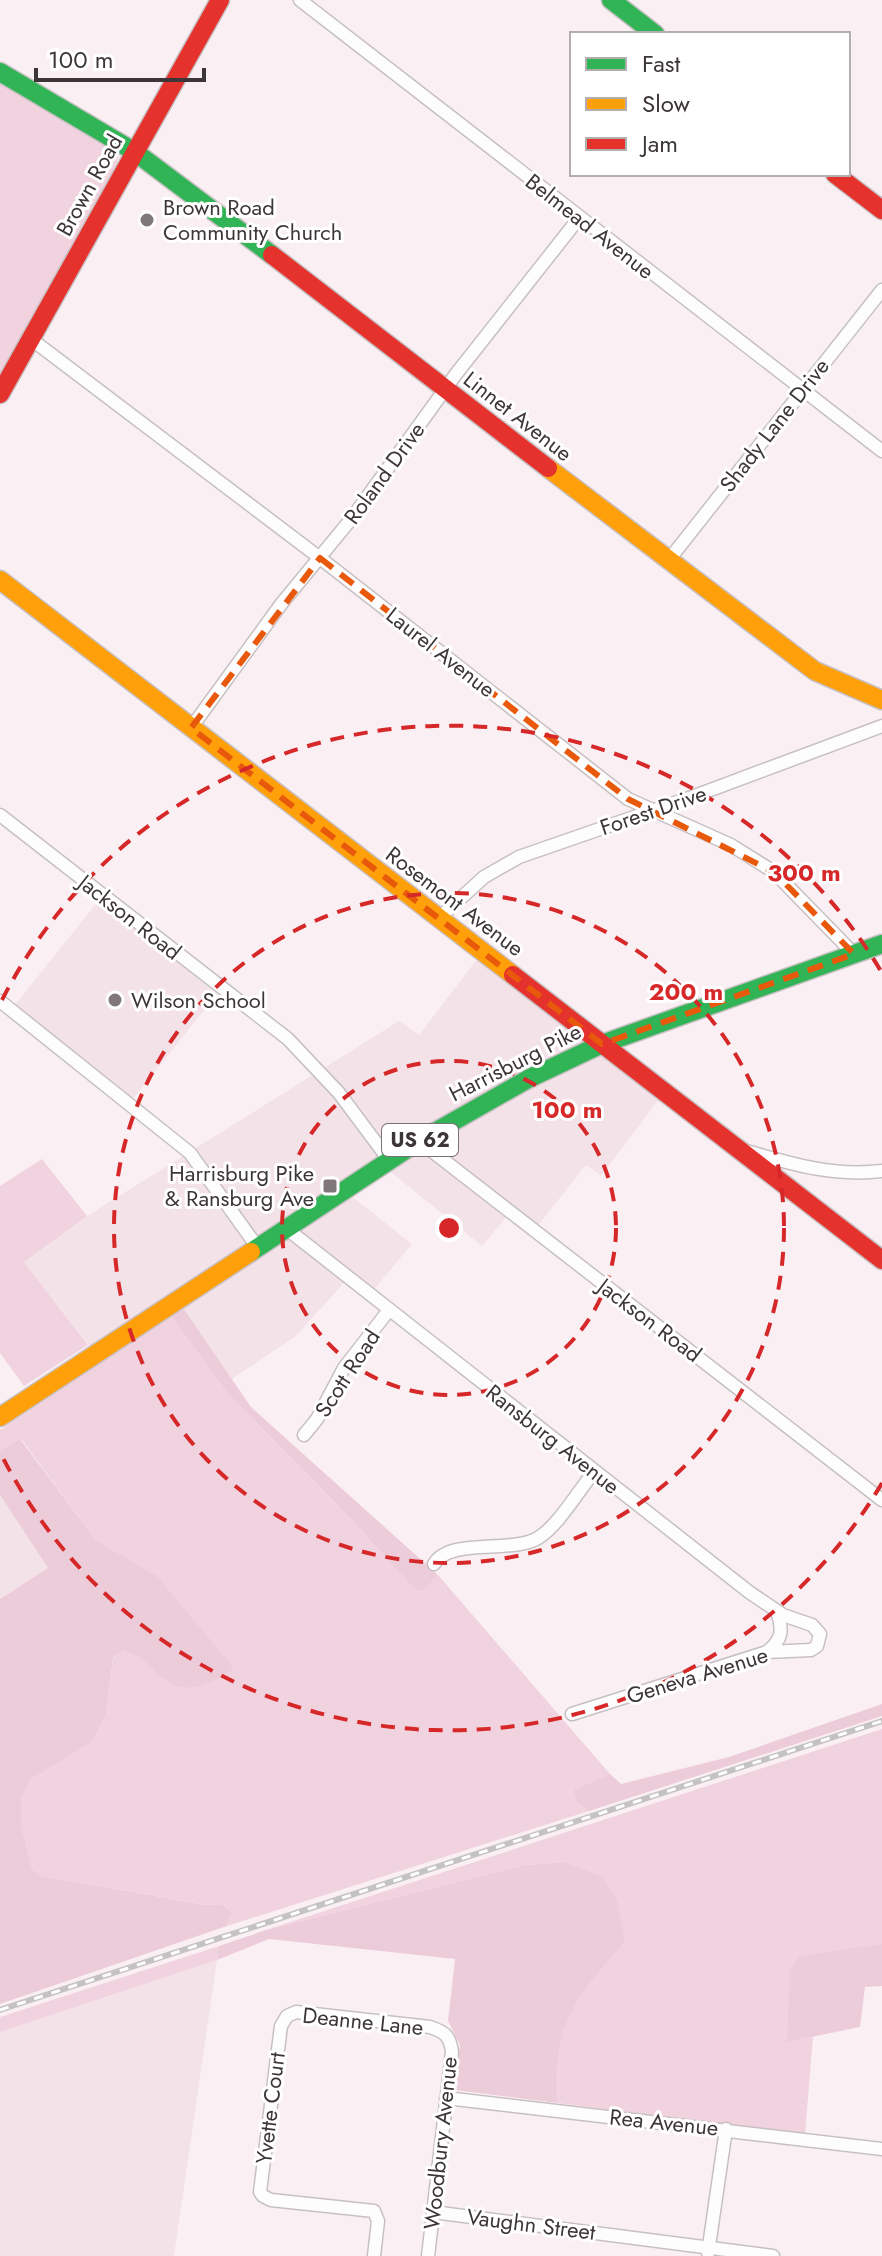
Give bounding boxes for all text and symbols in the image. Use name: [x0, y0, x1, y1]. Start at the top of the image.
scale bar: [36, 32, 204, 82]
legend: [570, 32, 850, 176]
text: 100 m: [48, 42, 114, 77]
text: Fast: [642, 46, 680, 81]
text: Slow: [642, 86, 690, 121]
text: Jam: [639, 126, 678, 161]
street label: Brown Road: [48, 128, 130, 242]
street label: Belmead Avenue: [519, 166, 661, 286]
place label: Brown Road Community Church: [163, 191, 342, 248]
marker: Brown Road Community Church: [138, 211, 156, 229]
street label: Shady Lane Drive: [712, 351, 836, 499]
street label: Linnet Avenue: [457, 363, 579, 469]
street label: Roland Drive: [336, 415, 432, 531]
street label: Laurel Avenue: [380, 599, 502, 705]
street label: Forest Drive: [596, 777, 710, 843]
street label: Rosemont Avenue: [379, 838, 531, 964]
text: 300 m: [767, 855, 841, 890]
street label: Jackson Road: [70, 865, 188, 967]
text: 200 m: [649, 974, 723, 1009]
place label: Wilson School: [131, 984, 266, 1016]
marker: Wilson School: [106, 991, 124, 1009]
street label: Harrisburg Pike: [443, 1015, 587, 1109]
text: 100 m: [532, 1092, 602, 1127]
road number: US 62: [382, 1124, 458, 1156]
place label: Harrisburg Pike & Ransburg Ave: [165, 1157, 314, 1214]
marker: Harrisburg Pike & Ransburg Ave: [321, 1177, 339, 1195]
centre of rings: [435, 1214, 463, 1242]
street label: Jackson Road: [589, 1269, 709, 1370]
street label: Scott Road: [307, 1323, 387, 1423]
street label: Ransburg Avenue: [479, 1376, 627, 1502]
street label: Geneva Avenue: [622, 1638, 772, 1712]
street label: Deanne Lane: [301, 1999, 425, 2043]
street label: Yvette Court: [247, 2050, 293, 2166]
street label: Woodbury Avenue: [415, 2055, 465, 2231]
street label: Rea Avenue: [608, 2100, 720, 2144]
street label: Vaughn Street: [465, 2200, 598, 2248]

